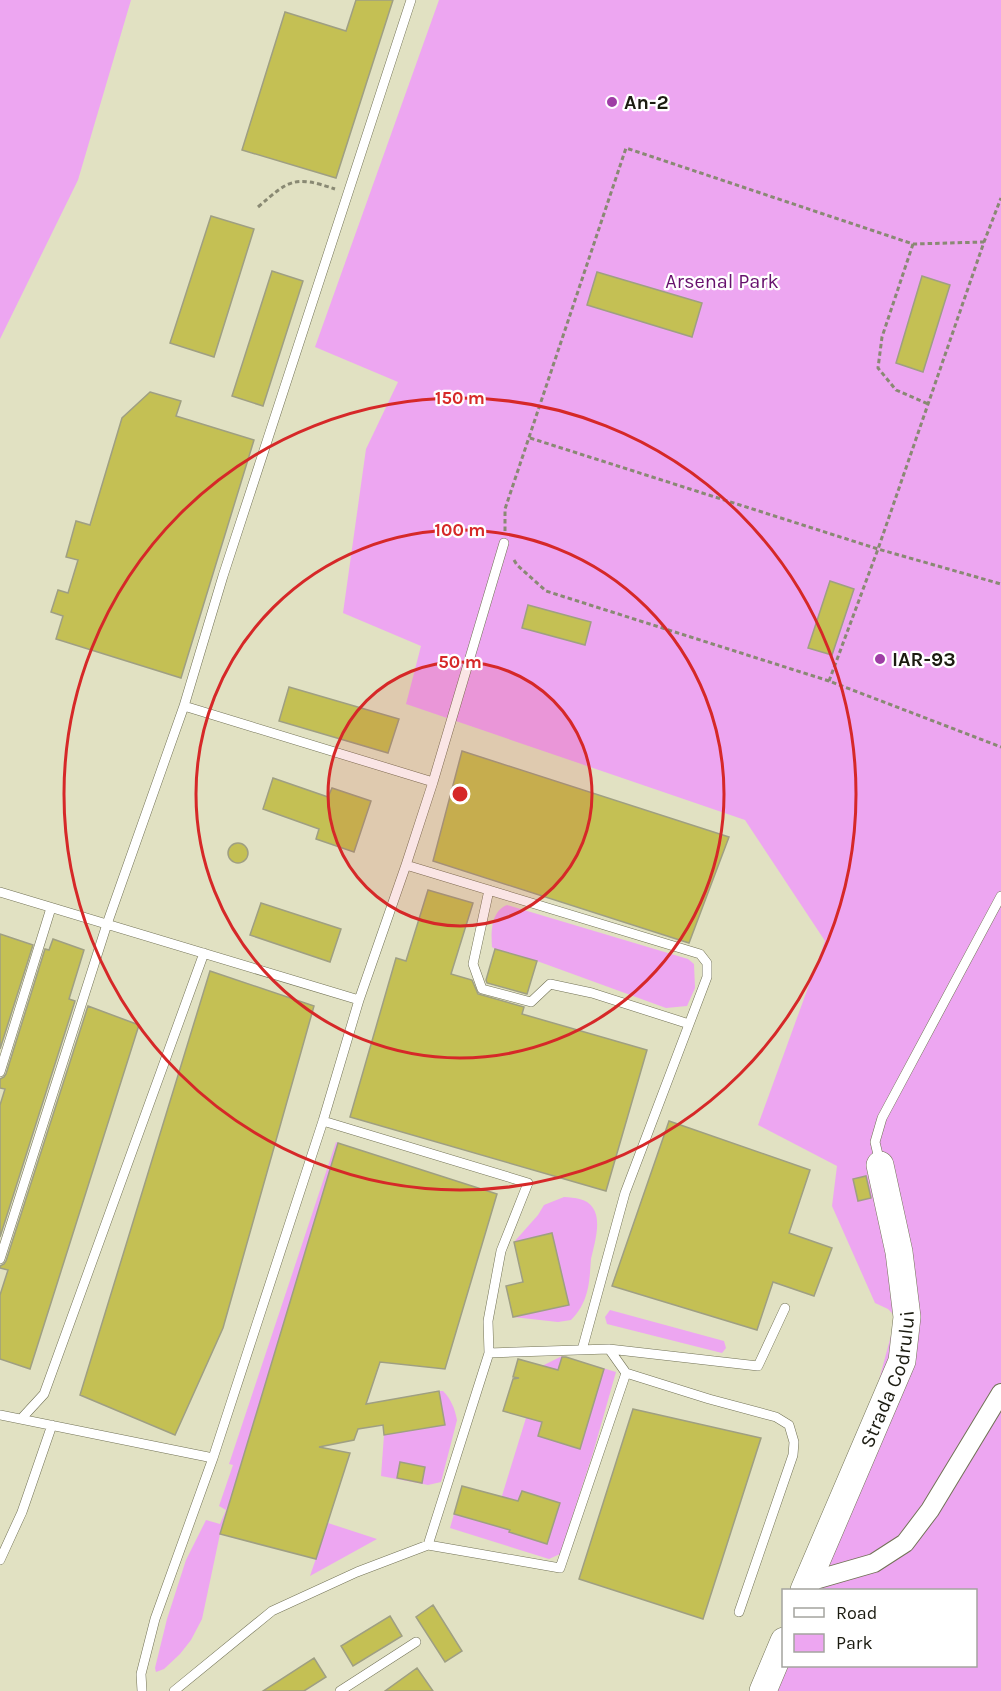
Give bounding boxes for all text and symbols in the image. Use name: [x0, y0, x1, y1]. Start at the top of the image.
place label: An-2: [624, 91, 669, 114]
marker: An-2: [605, 95, 619, 109]
park label: Arsenal Park: [665, 270, 779, 293]
text: 150 m: [435, 387, 485, 409]
text: 100 m: [435, 519, 485, 541]
place label: IAR-93: [892, 648, 956, 671]
text: 50 m: [438, 651, 482, 673]
marker: IAR-93: [873, 652, 887, 666]
centre of rings: [450, 784, 470, 804]
street label: Strada Codrului: [855, 1309, 919, 1451]
legend: [782, 1589, 977, 1667]
text: Road: [836, 1602, 877, 1624]
text: Park: [836, 1632, 873, 1654]

